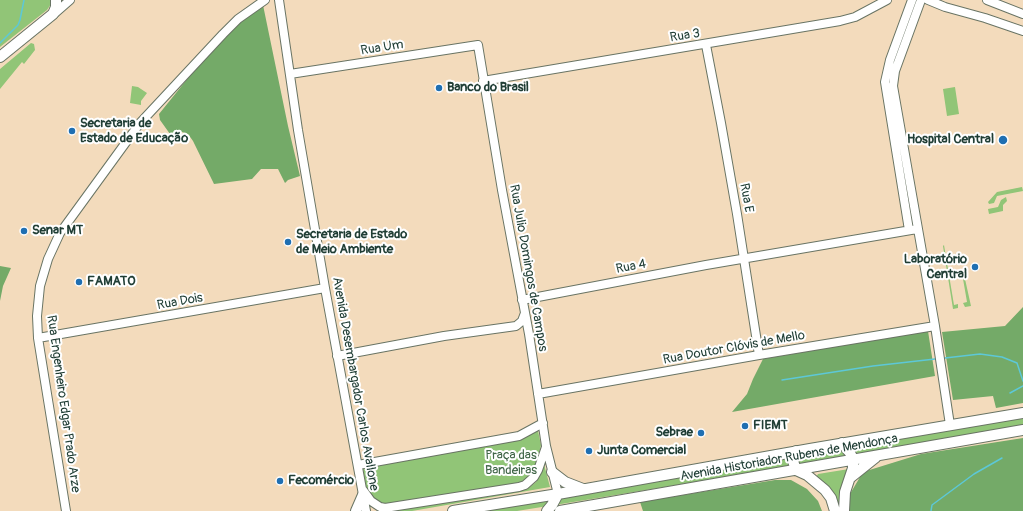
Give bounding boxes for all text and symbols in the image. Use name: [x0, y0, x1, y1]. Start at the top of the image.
street label: Rua 3: [669, 26, 701, 46]
street label: Rua Um: [360, 37, 404, 59]
place label: Banco do Brasil: [447, 80, 529, 96]
marker: Banco do Brasil: [434, 83, 444, 93]
place label: Secretaria de Estado de Educação: [80, 116, 188, 147]
marker: Secretaria de Estado de Educação: [67, 126, 77, 136]
place label: Hospital Central: [907, 132, 994, 148]
marker: Hospital Central: [997, 134, 1009, 146]
street label: Rua E: [736, 182, 756, 214]
street label: Rua Julio Domingos de Campos: [506, 183, 550, 353]
place label: Senar MT: [32, 223, 83, 239]
marker: Senar MT: [19, 226, 29, 236]
place label: Secretaria de Estado de Meio Ambiente: [296, 227, 407, 258]
marker: Secretaria de Estado de Meio Ambiente: [283, 237, 293, 247]
place label: Laboratório Central: [904, 252, 967, 283]
street label: Rua 4: [615, 256, 647, 278]
marker: Laboratório Central: [970, 262, 980, 272]
place label: FAMATO: [87, 274, 135, 290]
street label: Avenida Desembargador Carlos Avallone: [329, 276, 381, 492]
marker: FAMATO: [74, 277, 84, 287]
street label: Rua Dois: [156, 290, 204, 314]
street label: Rua Engenheiro Edgar Prado Arze: [43, 314, 83, 494]
street label: Rua Doutor Clóvis de Mello: [662, 328, 806, 368]
place label: FIEMT: [753, 418, 788, 434]
marker: FIEMT: [740, 421, 750, 431]
place label: Sebrae: [656, 425, 693, 441]
marker: Sebrae: [696, 428, 706, 438]
street label: Avenida Historiador Rubens de Mendonça: [679, 431, 899, 485]
place label: Junta Comercial: [597, 443, 686, 459]
marker: Junta Comercial: [584, 446, 594, 456]
park label: Praça das Bandeiras: [485, 448, 537, 479]
place label: Fecomércio: [288, 473, 354, 489]
marker: Fecomércio: [275, 476, 285, 486]

